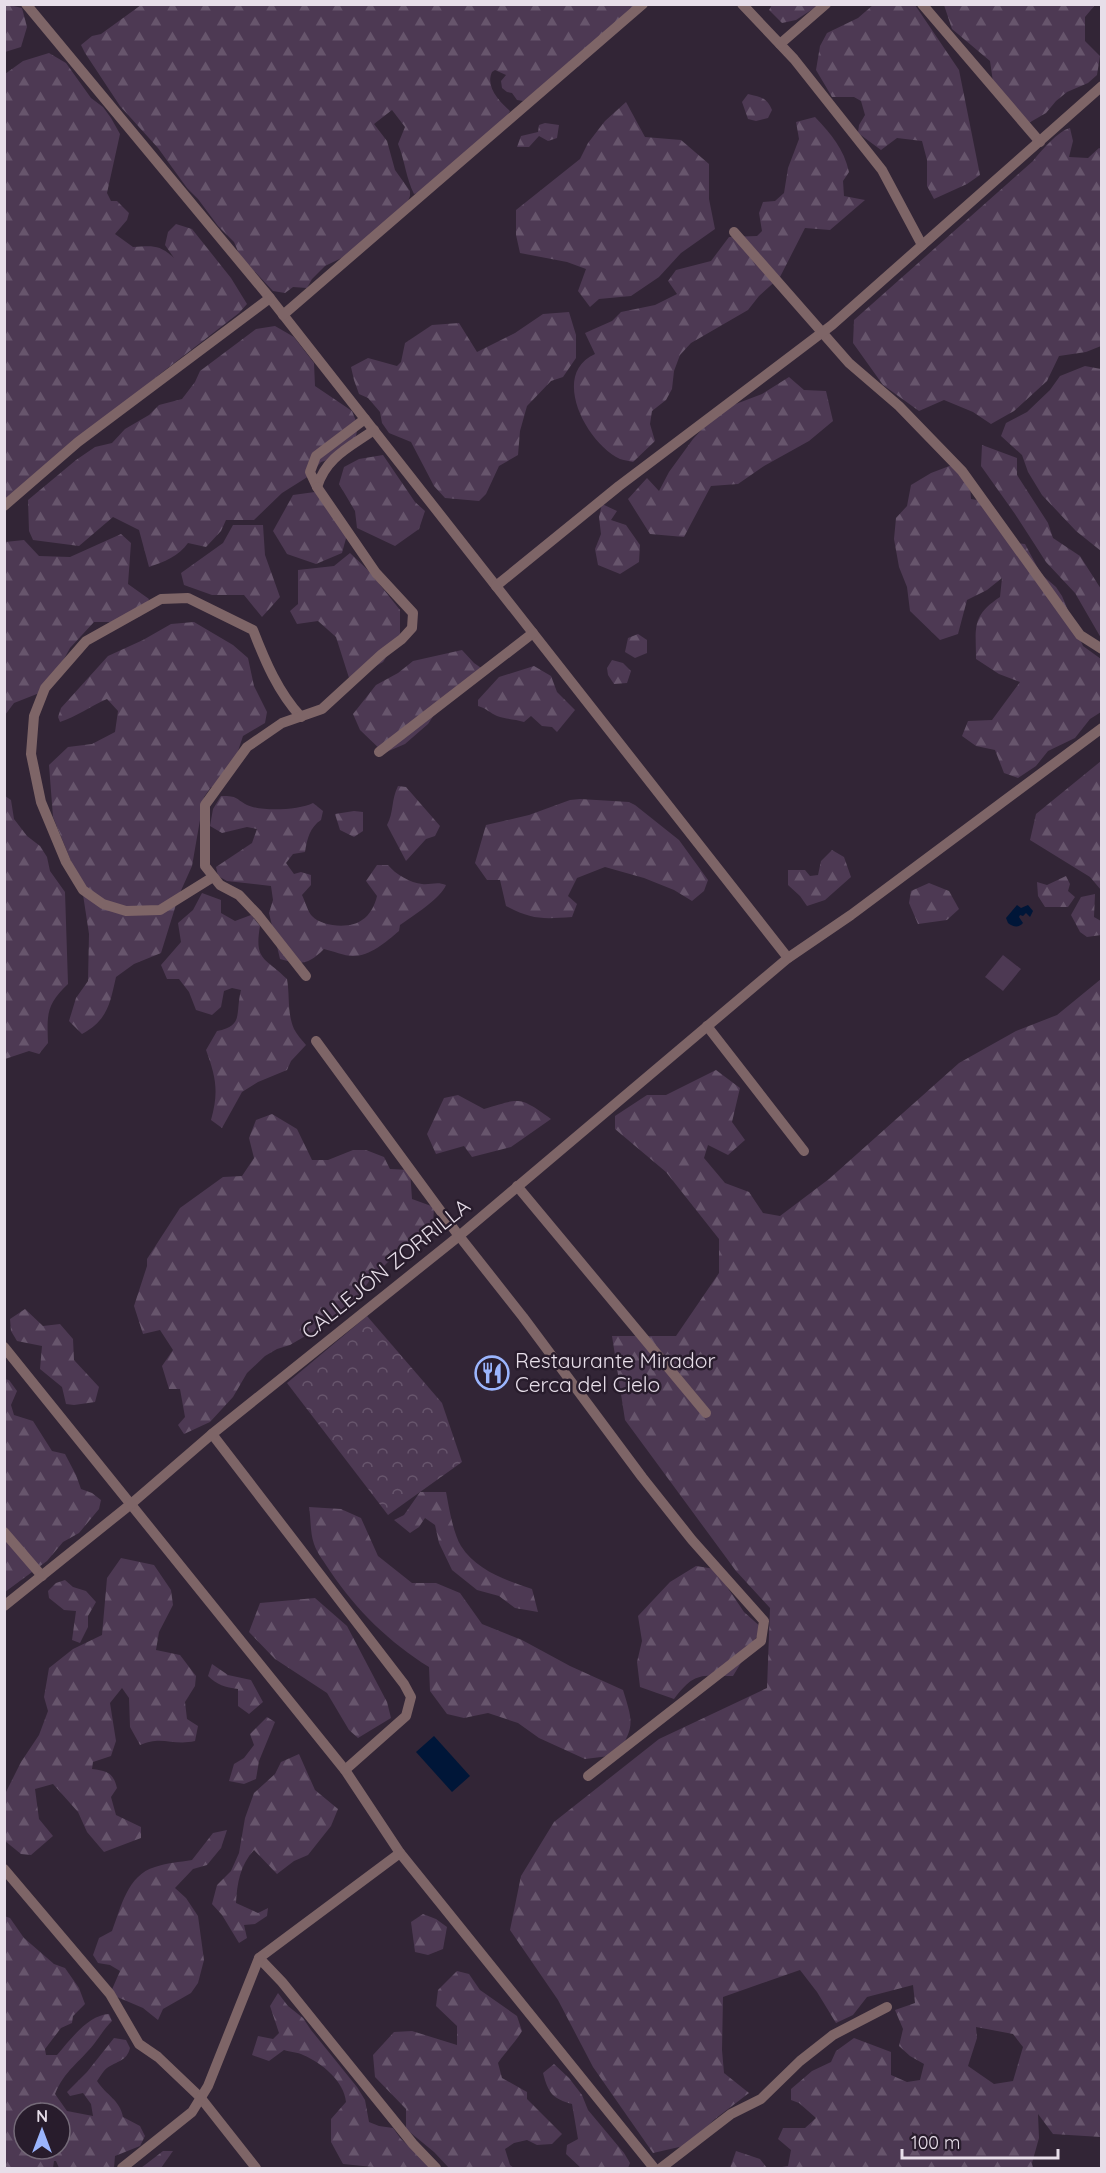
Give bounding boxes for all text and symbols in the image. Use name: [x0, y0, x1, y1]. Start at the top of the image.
street label: CALLEJÓN ZORRILLA: [296, 1192, 475, 1344]
place label: Restaurante Mirador Cerca del Cielo: [515, 1347, 716, 1397]
restaurant icon: Restaurante Mirador Cerca del Cielo: [474, 1355, 510, 1391]
north arrow: [12, 2101, 72, 2161]
text: N: [36, 2106, 48, 2126]
scale bar: [902, 2122, 1058, 2160]
text: 100 m: [911, 2131, 960, 2154]

